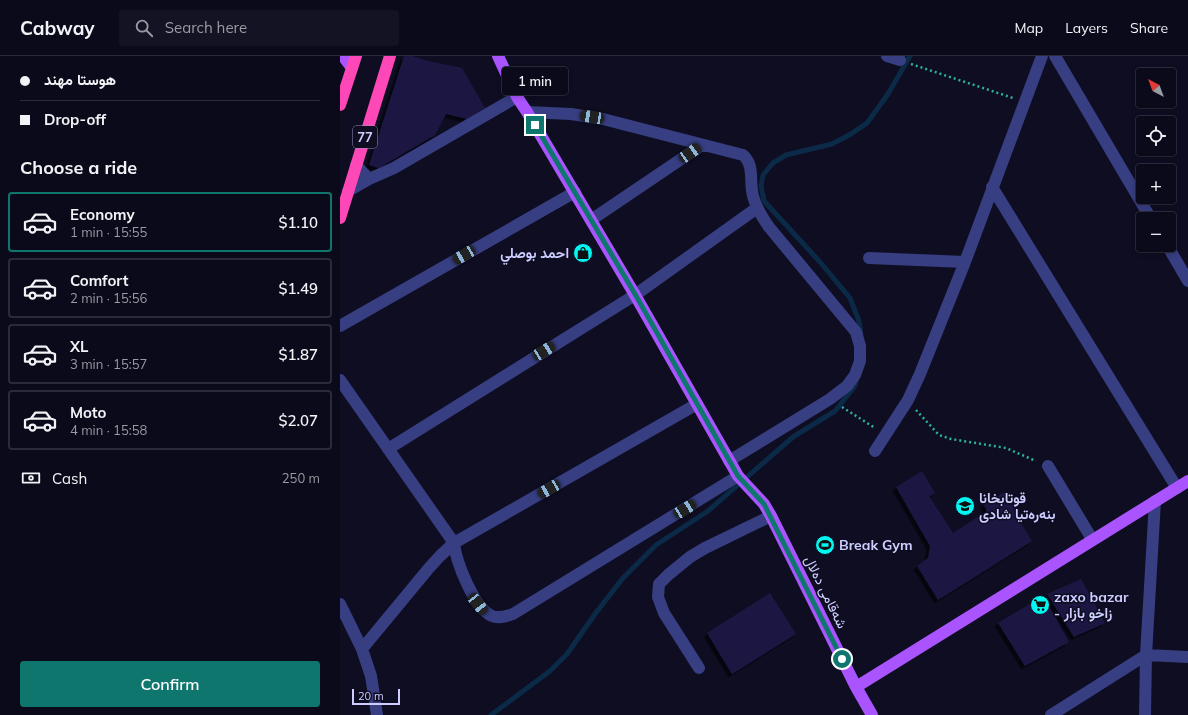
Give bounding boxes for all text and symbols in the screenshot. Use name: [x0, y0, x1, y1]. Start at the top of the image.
search box: [119, 10, 399, 46]
text: Cabway: [20, 16, 95, 40]
icon: search: [133, 17, 155, 39]
text: Search here: [165, 18, 247, 37]
text: Map: [1014, 19, 1043, 37]
text: Layers: [1065, 19, 1108, 37]
text: Share: [1130, 19, 1168, 37]
callout: 1 min: [502, 67, 568, 95]
north arrow: [1136, 68, 1176, 108]
map controls: [1136, 68, 1176, 252]
text: هوستا مهند: [44, 70, 116, 89]
text: 1 min: [518, 73, 552, 89]
car: [579, 109, 605, 125]
text: Drop-off: [44, 110, 106, 129]
route end: [526, 116, 544, 134]
button: locate: [1136, 116, 1176, 156]
road number: 77: [353, 126, 377, 148]
car: [677, 141, 703, 165]
text: Choose a ride: [20, 156, 137, 179]
button: +: [1136, 164, 1176, 204]
icon: car: [22, 204, 58, 240]
text: Economy: [70, 205, 135, 224]
button: −: [1136, 212, 1176, 252]
text: $1.10: [278, 213, 318, 232]
text: 1 min · 15:55: [70, 224, 147, 240]
shop icon: احمد بوصلي: [572, 242, 594, 264]
car: [451, 244, 477, 266]
place label: احمد بوصلي: [500, 244, 569, 265]
icon: car: [22, 270, 58, 306]
text: Comfort: [70, 271, 128, 290]
text: $1.49: [278, 279, 318, 298]
text: 2 min · 15:56: [70, 290, 147, 306]
icon: car: [22, 336, 58, 372]
text: XL: [70, 337, 88, 356]
car: [531, 340, 557, 362]
text: $1.87: [278, 345, 318, 364]
text: 3 min · 15:57: [70, 356, 147, 372]
icon: car: [22, 402, 58, 438]
text: Moto: [70, 403, 106, 422]
text: $2.07: [278, 411, 318, 430]
text: 4 min · 15:58: [70, 422, 147, 438]
icon: cash: [20, 467, 42, 489]
text: Cash: [52, 469, 87, 488]
text: 250 m: [282, 470, 320, 486]
car: [536, 478, 562, 500]
place label: قوتابخانا بنەرەتیا شادی: [979, 489, 1056, 523]
school or university icon: قوتابخانا بنەرەتیا شادی: [954, 495, 976, 517]
car: [672, 498, 698, 520]
sports icon: Break Gym: [814, 534, 836, 556]
place label: Break Gym: [839, 536, 913, 554]
street label: شەقامی دەلال: [800, 553, 851, 632]
place label: zaxo bazar - زاخو بازار: [1054, 588, 1129, 622]
car: [466, 591, 490, 617]
supermarket icon: zaxo bazar - زاخو بازار: [1029, 594, 1051, 616]
route start: [833, 650, 851, 668]
button: Confirm: [20, 661, 320, 707]
scale bar: [352, 687, 400, 706]
text: 20 m: [358, 689, 384, 703]

